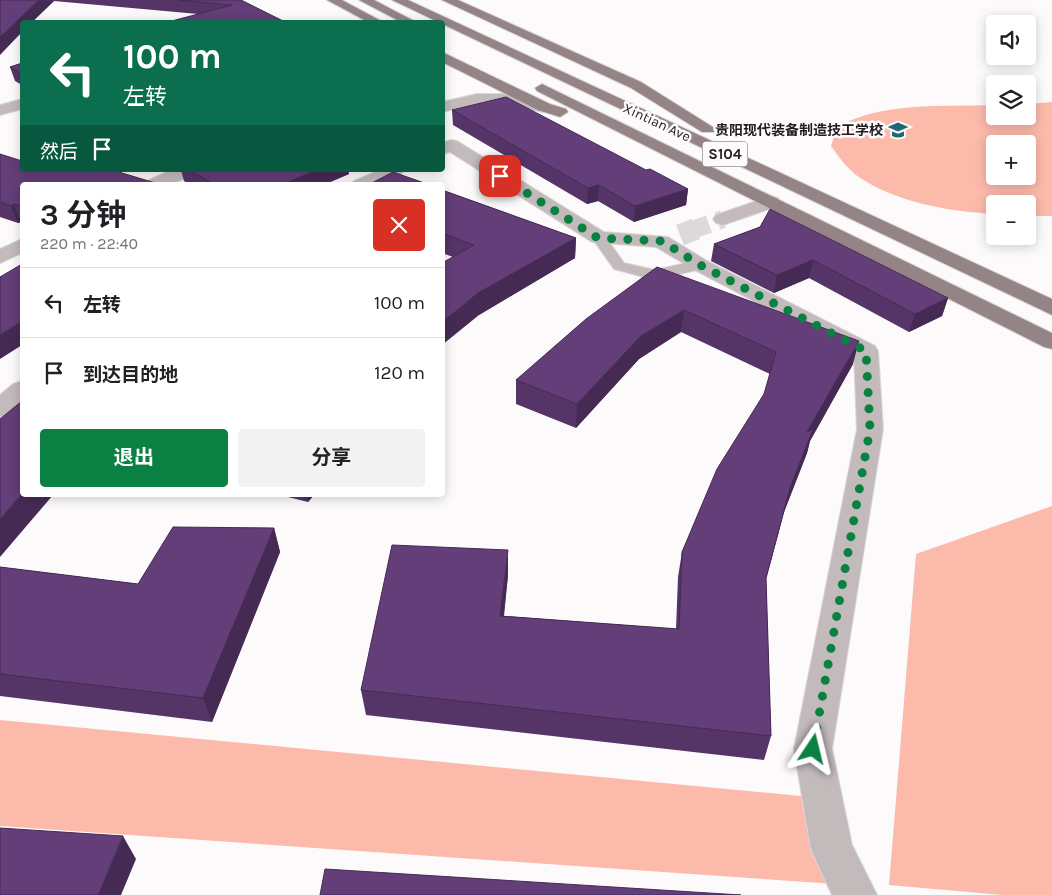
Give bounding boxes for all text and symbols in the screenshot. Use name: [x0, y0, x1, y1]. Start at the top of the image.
map controls: [986, 15, 1036, 245]
button: sound: [986, 15, 1036, 65]
text: 100 m: [123, 36, 222, 77]
icon: left: [40, 40, 105, 105]
button: layers: [986, 75, 1036, 125]
text: 左转: [123, 84, 167, 110]
street label: Xintian Ave: [620, 99, 693, 145]
school or university icon: 贵阳现代装备制造技工学校: [887, 119, 909, 141]
place label: 贵阳现代装备制造技工学校: [715, 122, 883, 139]
icon: arrive: [88, 135, 116, 163]
button: +: [986, 135, 1036, 185]
text: 然后: [40, 141, 78, 163]
road number: S104: [702, 142, 748, 166]
pin: [479, 155, 521, 197]
icon: arrive: [486, 162, 514, 190]
button: −: [986, 195, 1036, 245]
text: 3 分钟: [40, 197, 126, 233]
button: close: [373, 199, 425, 251]
text: 220 m · 22:40: [40, 234, 138, 253]
icon: left: [40, 289, 68, 317]
text: 100 m: [374, 292, 425, 314]
text: 左转: [83, 294, 121, 316]
icon: arrive: [40, 359, 68, 387]
text: 120 m: [374, 362, 425, 384]
text: 到达目的地: [83, 364, 178, 386]
button: 退出: [40, 429, 228, 487]
button: 分享: [238, 429, 425, 487]
position arrow: [786, 722, 838, 774]

